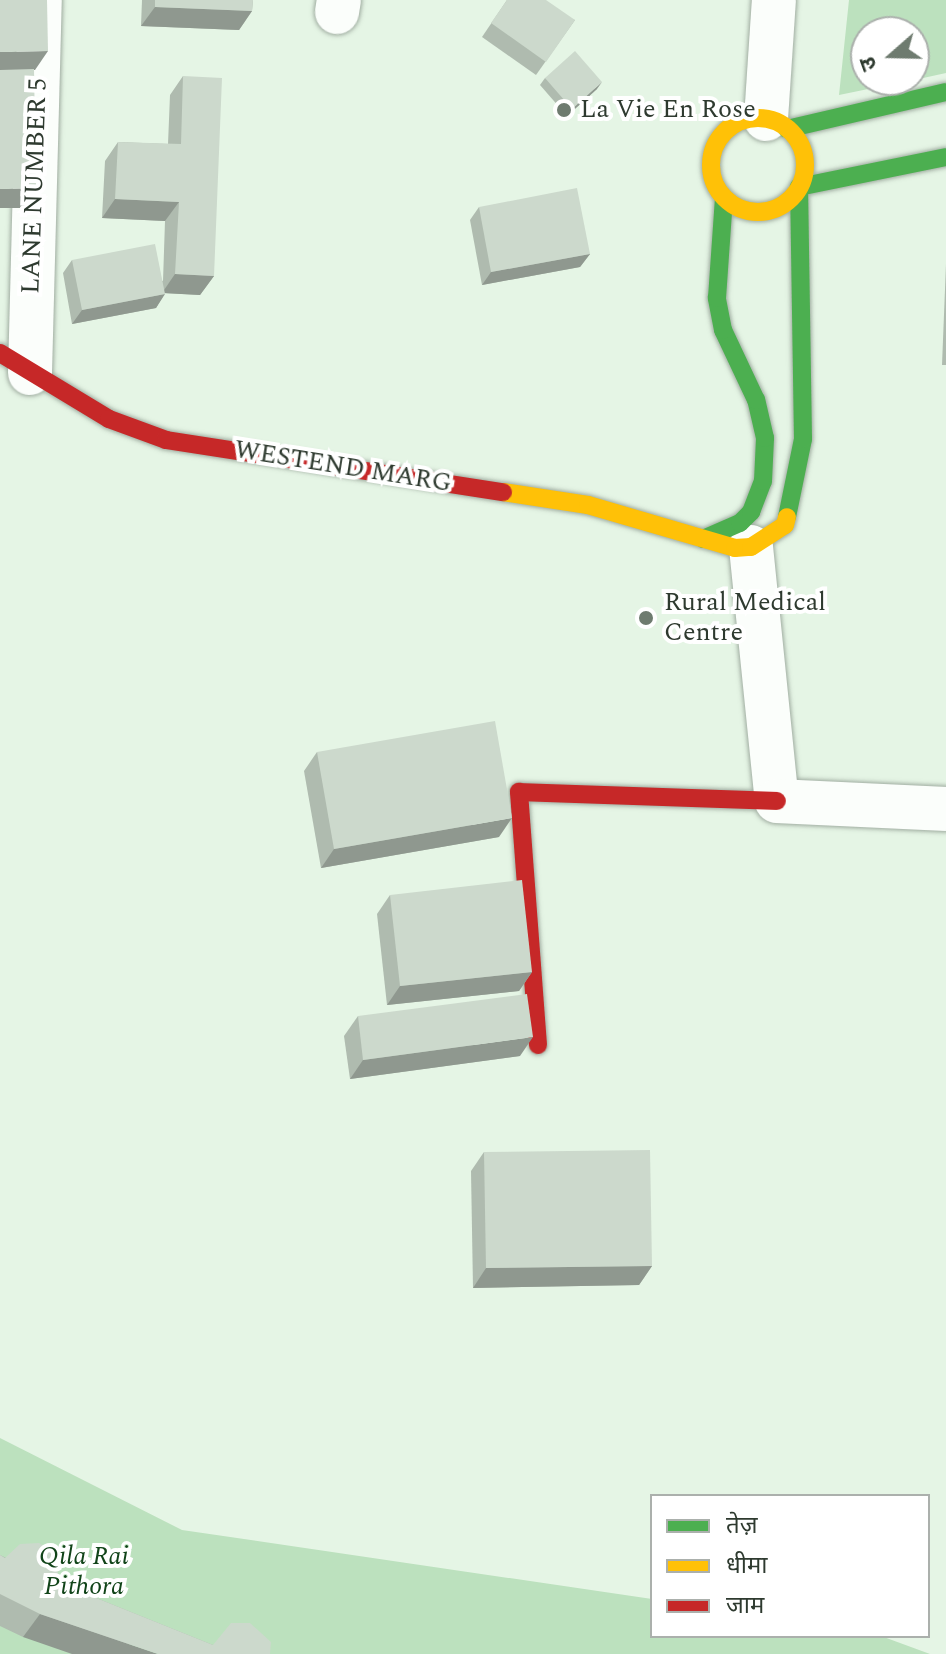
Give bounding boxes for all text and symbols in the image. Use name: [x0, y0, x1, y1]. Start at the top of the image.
north arrow: [850, 16, 930, 96]
text: उ: [851, 52, 887, 75]
street label: LANE NUMBER 5: [16, 77, 54, 295]
place label: La Vie En Rose: [580, 94, 756, 126]
marker: La Vie En Rose: [555, 101, 573, 119]
street label: WESTEND MARG: [232, 434, 454, 500]
place label: Rural Medical Centre: [664, 587, 826, 648]
marker: Rural Medical Centre: [635, 607, 657, 629]
legend: [650, 1494, 930, 1638]
text: तेज़: [726, 1508, 758, 1544]
park label: Qila Rai Pithora: [39, 1541, 129, 1602]
text: धीमा: [726, 1548, 768, 1584]
text: जाम: [726, 1588, 764, 1624]

